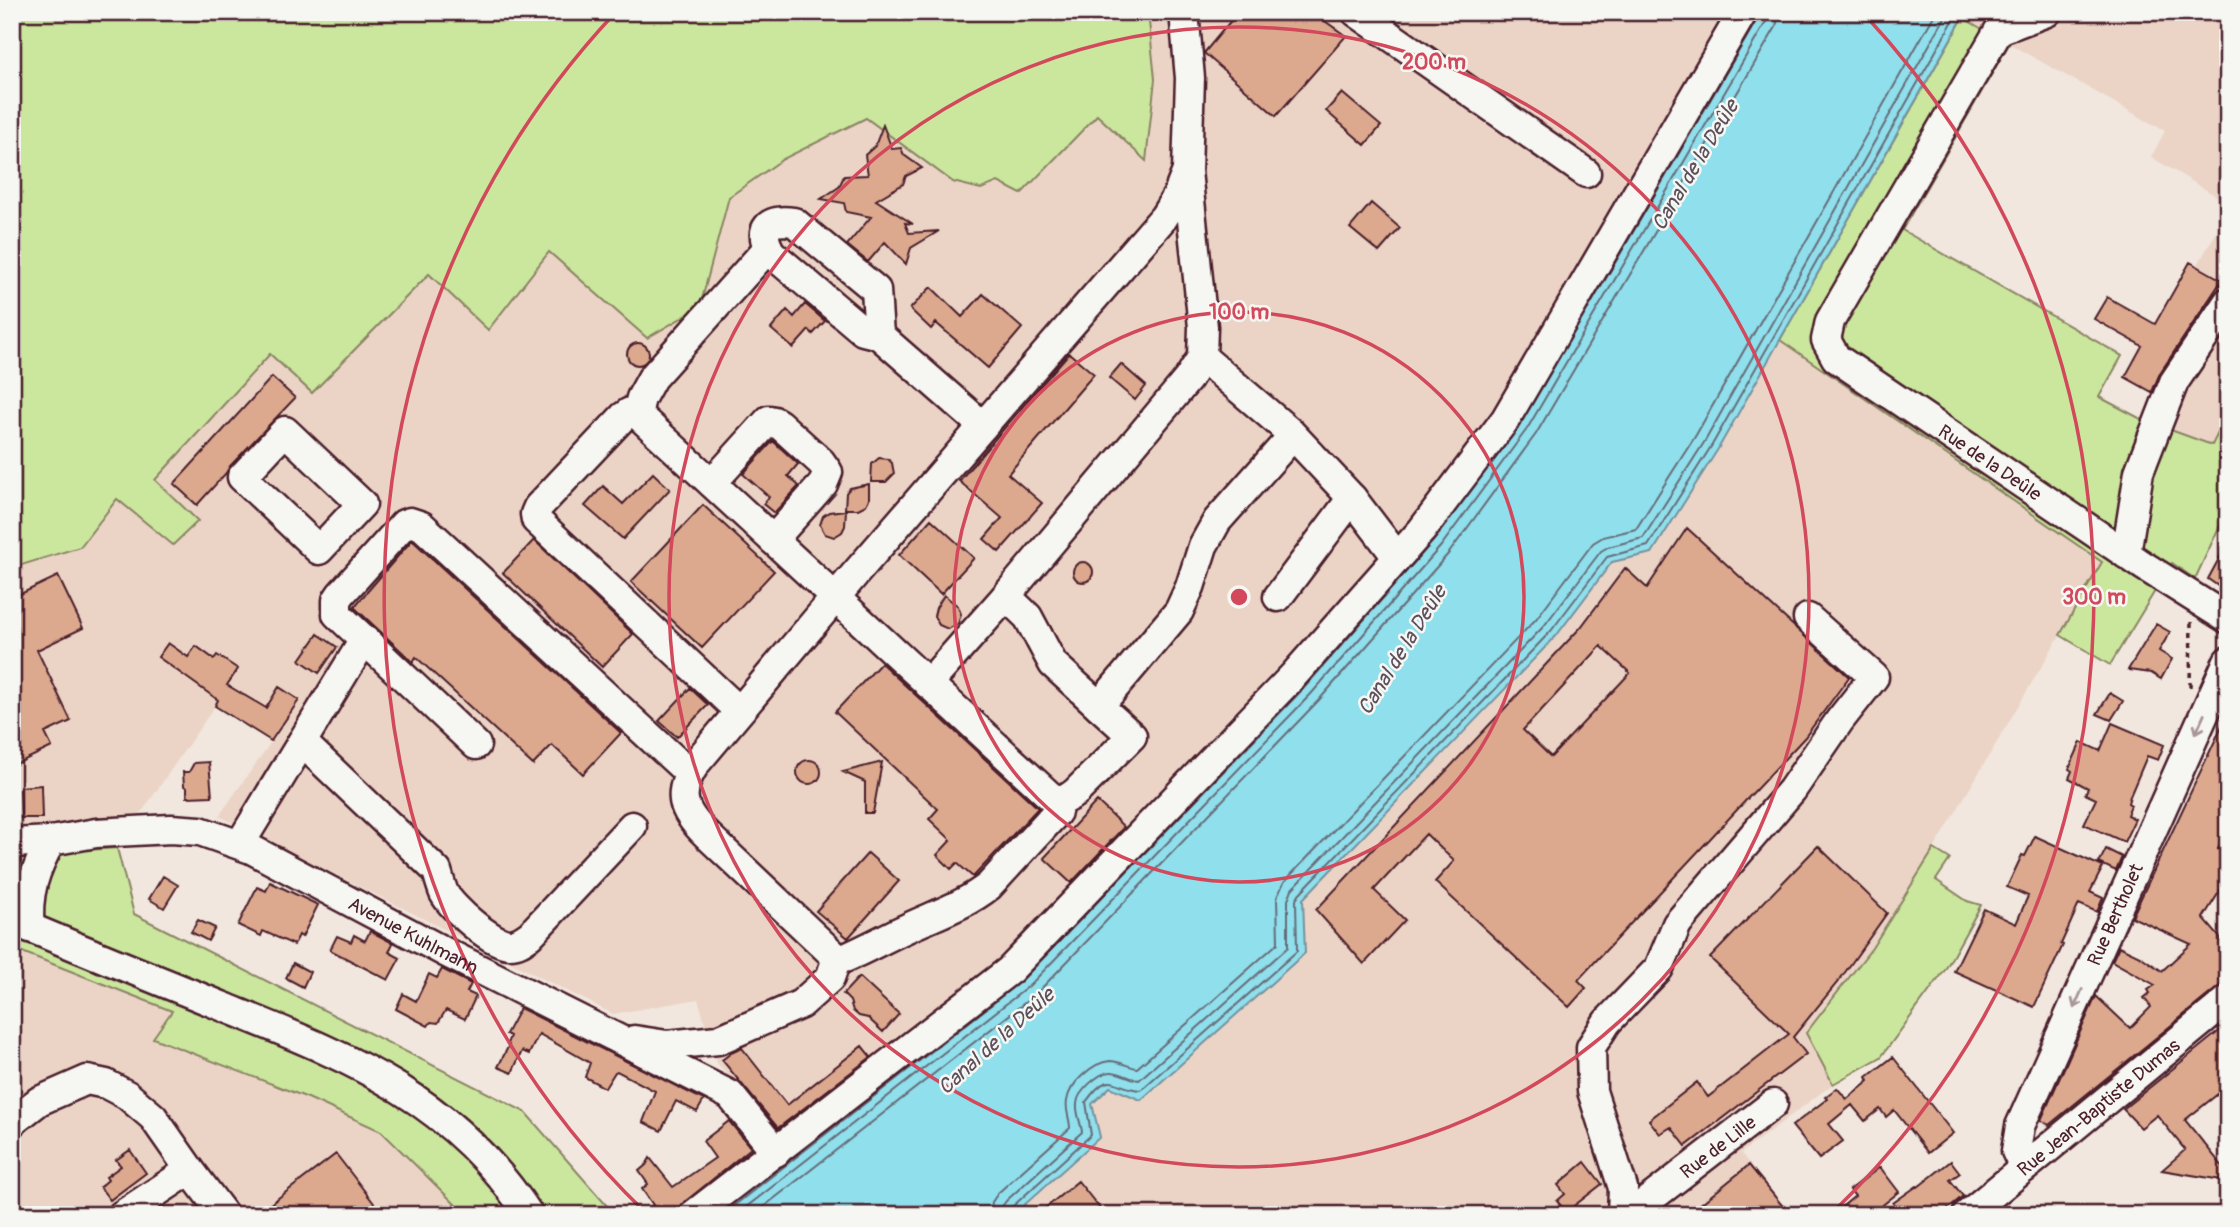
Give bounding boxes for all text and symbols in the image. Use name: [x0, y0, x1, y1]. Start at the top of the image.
text: 200 m: [1402, 49, 1466, 76]
water label: Canal de la Deûle: [1646, 93, 1746, 236]
text: 100 m: [1209, 299, 1269, 326]
street label: Rue de la Deûle: [1933, 420, 2047, 507]
water label: Canal de la Deûle: [1352, 578, 1454, 720]
text: 300 m: [2062, 584, 2126, 611]
centre of rings: [1227, 585, 1251, 609]
one-way arrow: [2193, 712, 2206, 734]
street label: Rue Bertholet: [2082, 860, 2149, 970]
street label: Avenue Kuhlmann: [344, 892, 482, 980]
water label: Canal de la Deûle: [932, 980, 1062, 1101]
one-way arrow: [2071, 988, 2084, 1009]
street label: Rue Jean-Baptiste Dumas: [2013, 1033, 2186, 1182]
street label: Rue de Lille: [1675, 1110, 1762, 1184]

